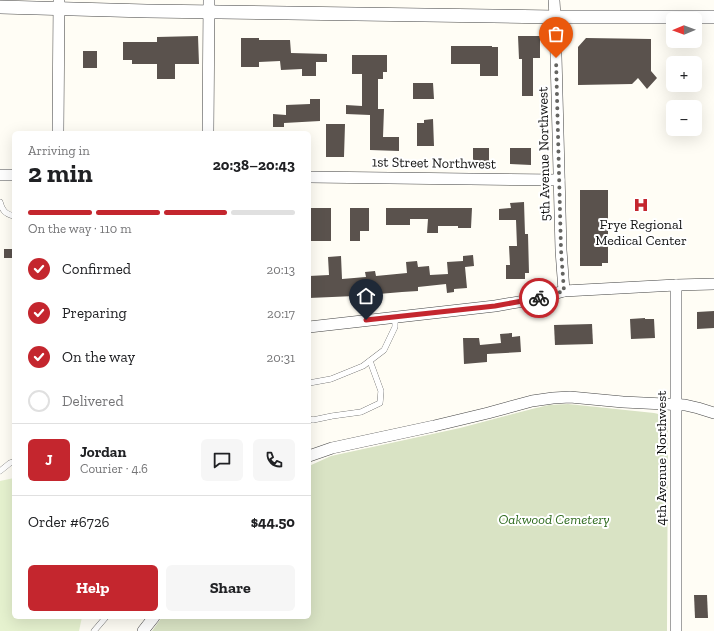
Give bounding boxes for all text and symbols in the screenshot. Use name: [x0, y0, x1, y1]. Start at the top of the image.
north arrow: [666, 12, 702, 48]
map controls: [666, 12, 702, 136]
pin: [539, 17, 573, 58]
icon: bag: [545, 23, 567, 45]
button: +: [666, 56, 702, 92]
street label: 5th Avenue Northwest: [534, 86, 554, 221]
button: −: [666, 100, 702, 136]
text: Arriving in: [28, 143, 90, 158]
street label: 1st Street Northwest: [372, 153, 497, 173]
text: 20:38–20:43: [213, 156, 295, 174]
text: 2 min: [28, 157, 93, 189]
hospital icon: Frye Regional Medical Center: [632, 196, 650, 214]
place label: Frye Regional Medical Center: [595, 216, 687, 249]
text: On the way · 110 m: [28, 221, 131, 236]
icon: check: [28, 258, 50, 280]
text: Confirmed: [62, 260, 131, 278]
text: 20:13: [267, 262, 295, 277]
courier: [519, 278, 559, 318]
pin: [349, 279, 383, 320]
icon: home: [355, 285, 377, 307]
icon: bike: [528, 287, 550, 309]
icon: check: [28, 302, 50, 324]
text: Preparing: [62, 304, 127, 322]
text: 20:17: [267, 306, 295, 321]
icon: check: [28, 346, 50, 368]
text: On the way: [62, 348, 135, 366]
text: 20:31: [267, 350, 295, 365]
street label: 4th Avenue Northwest: [653, 390, 670, 526]
text: Delivered: [62, 392, 124, 410]
button: chat: [201, 439, 243, 481]
button: phone: [253, 439, 295, 481]
text: Jordan: [80, 443, 126, 461]
text: J: [45, 451, 53, 469]
text: Courier · 4.6: [80, 461, 148, 476]
park label: Oakwood Cemetery: [498, 511, 610, 528]
text: Order #6726: [28, 513, 110, 531]
text: $44.50: [251, 513, 295, 531]
button: Help: [28, 565, 158, 611]
button: Share: [166, 565, 295, 611]

